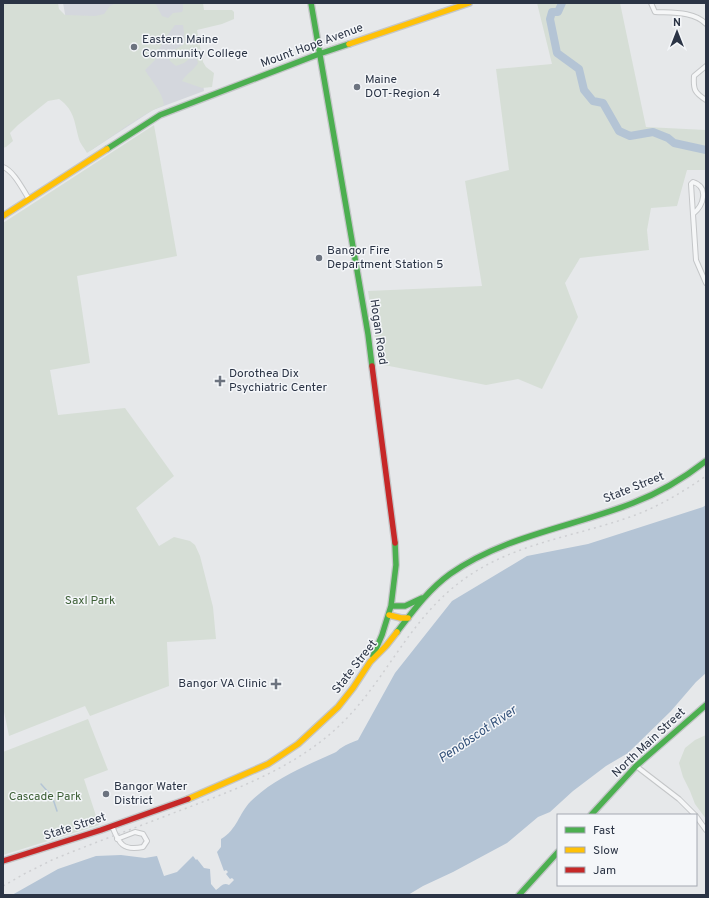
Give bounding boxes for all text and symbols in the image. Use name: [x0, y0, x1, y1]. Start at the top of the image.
north arrow: [657, 12, 697, 52]
text: N: [673, 16, 681, 30]
street label: Mount Hope Avenue: [258, 20, 366, 72]
place label: Eastern Maine Community College: [142, 32, 248, 62]
marker: Eastern Maine Community College: [129, 42, 139, 52]
place label: Maine DOT-Region 4: [365, 72, 440, 102]
marker: Maine DOT-Region 4: [352, 82, 362, 92]
place label: Bangor Fire Department Station 5: [327, 243, 443, 273]
marker: Bangor Fire Department Station 5: [314, 253, 324, 263]
street label: Hogan Road: [365, 298, 391, 366]
place label: Dorothea Dix Psychiatric Center: [229, 366, 328, 396]
marker: Dorothea Dix Psychiatric Center: [214, 375, 226, 387]
street label: State Street: [601, 469, 667, 507]
park label: Saxl Park: [65, 593, 115, 609]
street label: State Street: [329, 637, 381, 697]
place label: Bangor VA Clinic: [178, 676, 267, 692]
marker: Bangor VA Clinic: [270, 678, 282, 690]
water label: Penobscot River: [436, 702, 521, 767]
street label: North Main Street: [609, 705, 689, 781]
place label: Bangor Water District: [114, 779, 188, 809]
park label: Cascade Park: [9, 789, 81, 805]
marker: Bangor Water District: [101, 789, 111, 799]
street label: State Street: [42, 809, 108, 845]
legend: [557, 814, 697, 886]
text: Fast: [593, 823, 615, 839]
text: Slow: [593, 843, 619, 859]
text: Jam: [593, 863, 616, 879]

